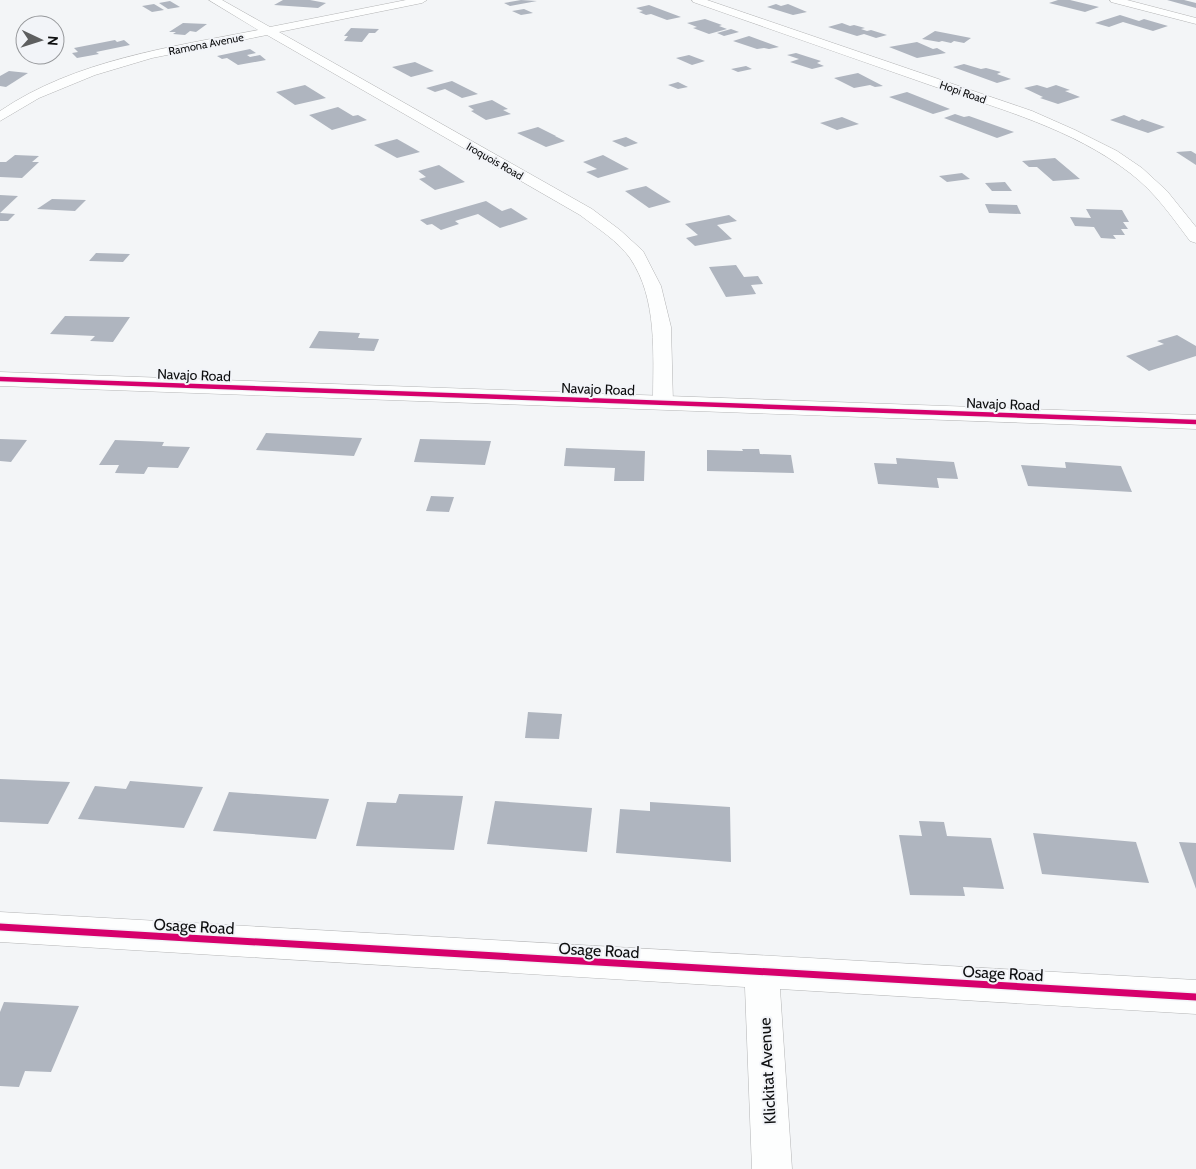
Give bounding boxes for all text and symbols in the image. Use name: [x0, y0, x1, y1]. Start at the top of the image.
north arrow: [15, 15, 65, 65]
street label: Ramona Avenue: [167, 30, 245, 58]
text: N: [44, 35, 62, 46]
street label: Hopi Road: [938, 77, 988, 107]
street label: Iroquois Road: [464, 139, 526, 183]
street label: Navajo Road: [157, 365, 231, 385]
street label: Navajo Road: [561, 379, 635, 399]
street label: Navajo Road: [966, 394, 1040, 414]
street label: Osage Road: [153, 915, 235, 938]
street label: Osage Road: [558, 939, 640, 962]
street label: Osage Road: [962, 962, 1044, 985]
street label: Klickitat Avenue: [755, 1017, 780, 1125]

